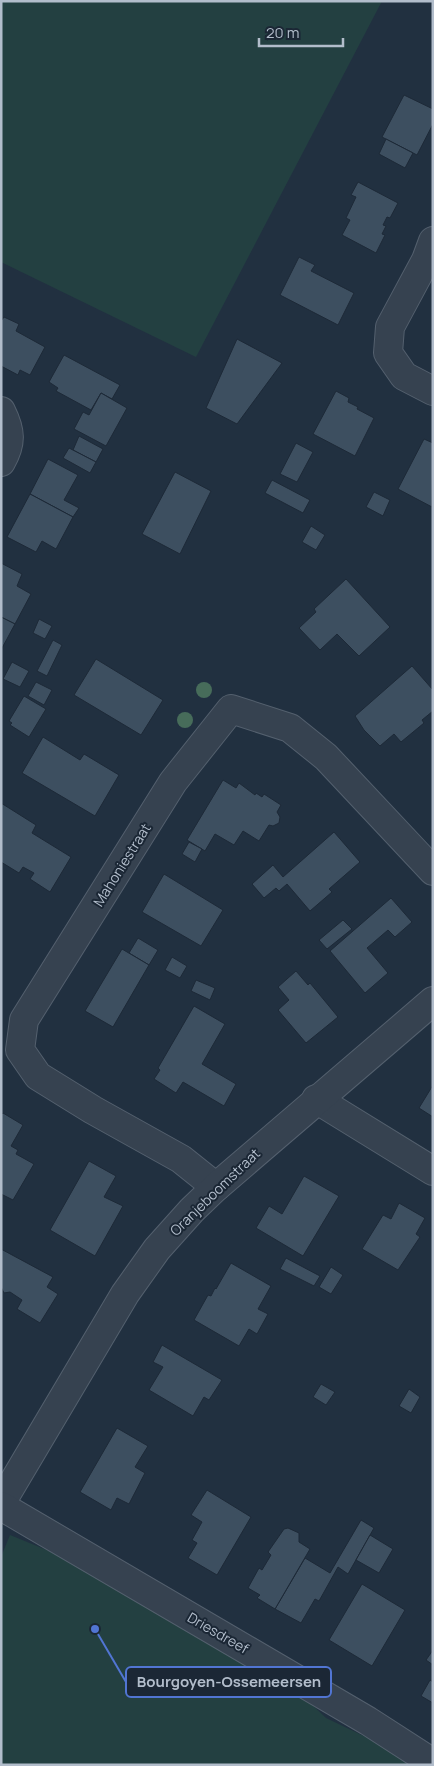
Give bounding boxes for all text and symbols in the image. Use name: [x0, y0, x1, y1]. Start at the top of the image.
scale bar: [259, 15, 343, 47]
text: 20 m: [266, 22, 299, 43]
street label: Mahoniestraat: [88, 819, 155, 910]
street label: Oranjeboomstraat: [166, 1143, 264, 1240]
street label: Driesdreef: [184, 1607, 252, 1658]
callout: Bourgoyen-Ossemeersen: [126, 1667, 331, 1697]
text: Bourgoyen-Ossemeersen: [137, 1671, 321, 1692]

